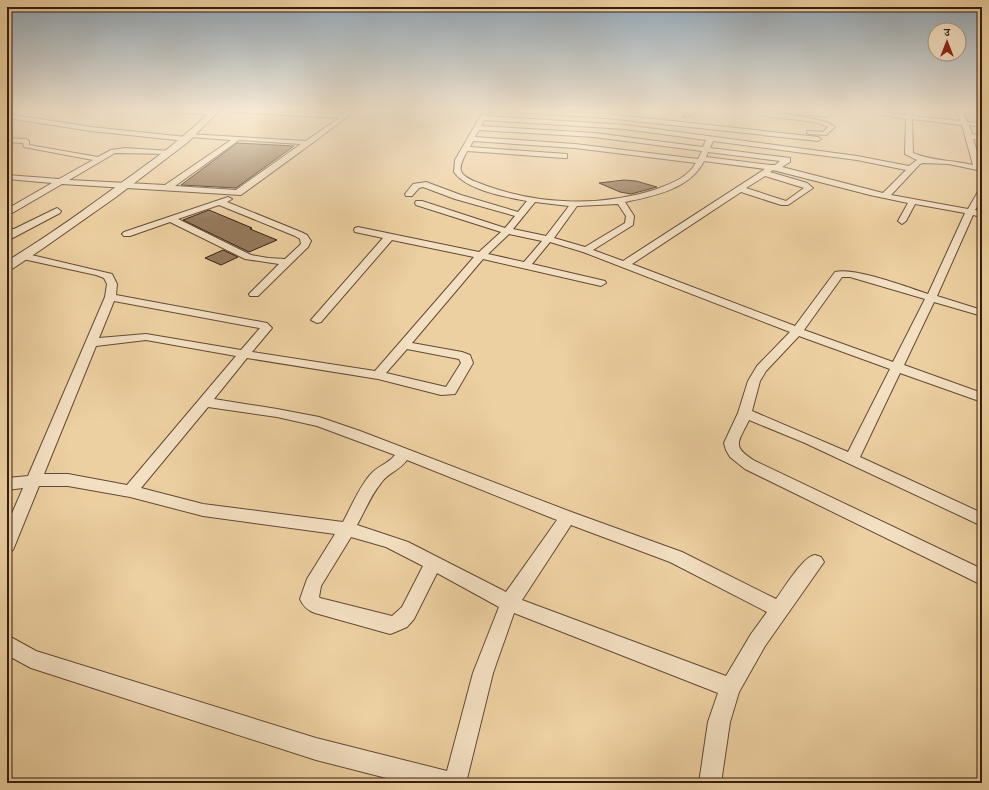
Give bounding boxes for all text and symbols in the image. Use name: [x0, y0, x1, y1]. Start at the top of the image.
north arrow: [927, 22, 967, 62]
text: उ: [943, 25, 951, 39]

